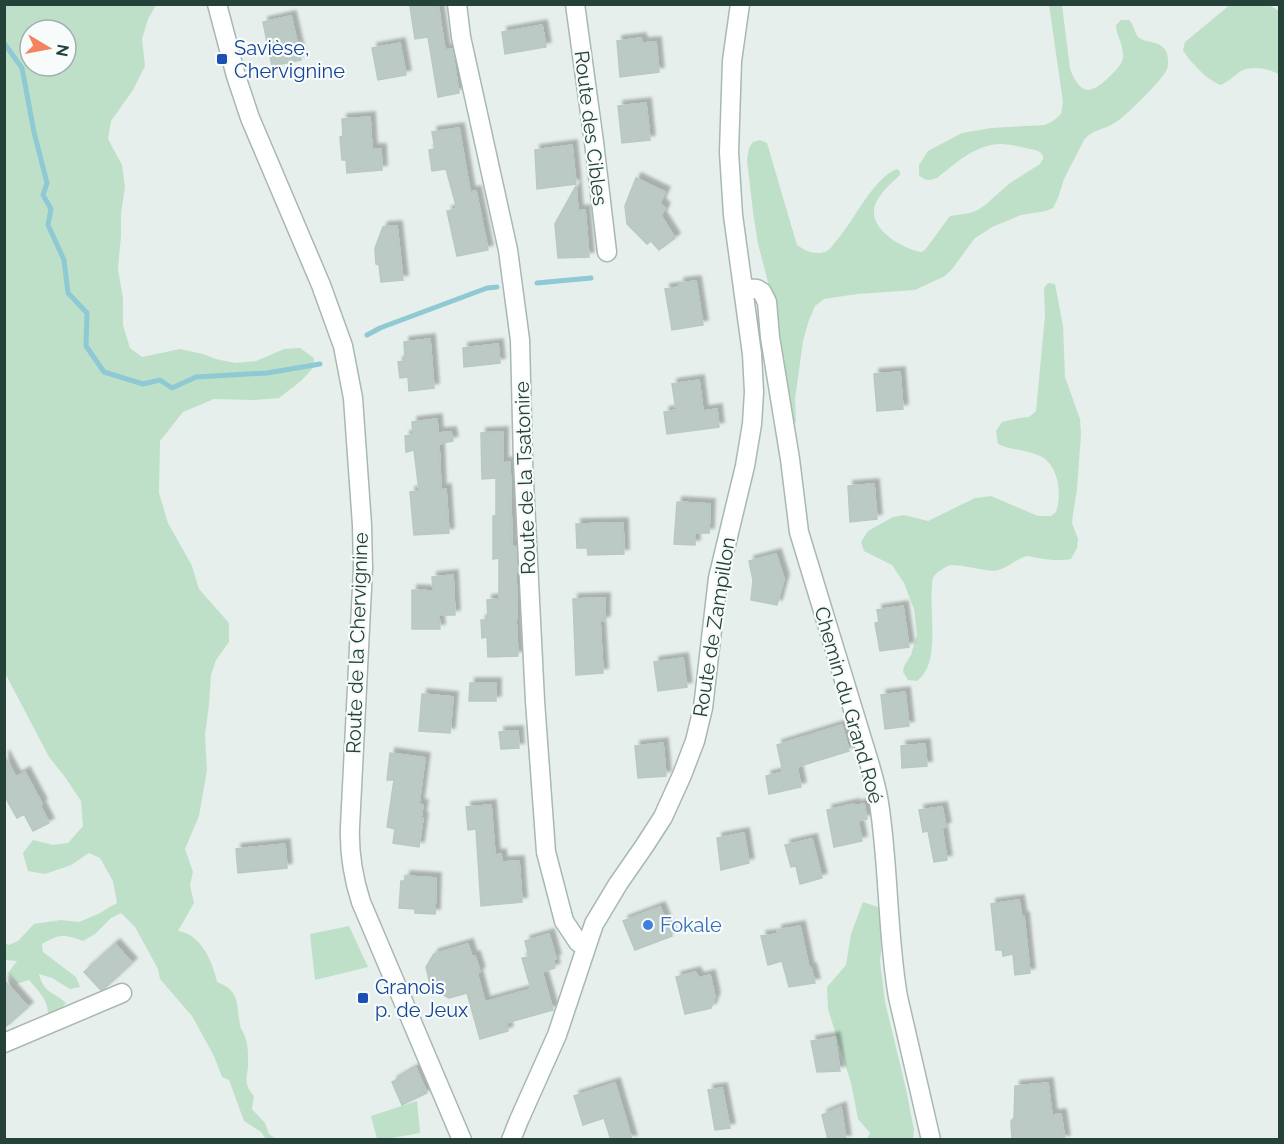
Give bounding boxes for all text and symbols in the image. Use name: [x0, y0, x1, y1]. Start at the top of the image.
north arrow: [18, 18, 78, 78]
place label: Savièse, Chervignine: [234, 36, 345, 83]
text: N: [52, 43, 73, 58]
street label: Route des Cibles: [570, 49, 612, 207]
marker: Savièse, Chervignine: [215, 52, 229, 66]
street label: Route de la Tsatonire: [510, 381, 540, 575]
street label: Route de la Chervignine: [341, 532, 373, 754]
street label: Route de Zampillon: [688, 535, 740, 719]
street label: Chemin du Grand Roé: [809, 604, 889, 807]
place label: Fokale: [660, 913, 722, 937]
marker: Fokale: [641, 918, 655, 932]
place label: Granois p. de Jeux: [375, 975, 468, 1022]
marker: Granois p. de Jeux: [356, 991, 370, 1005]

